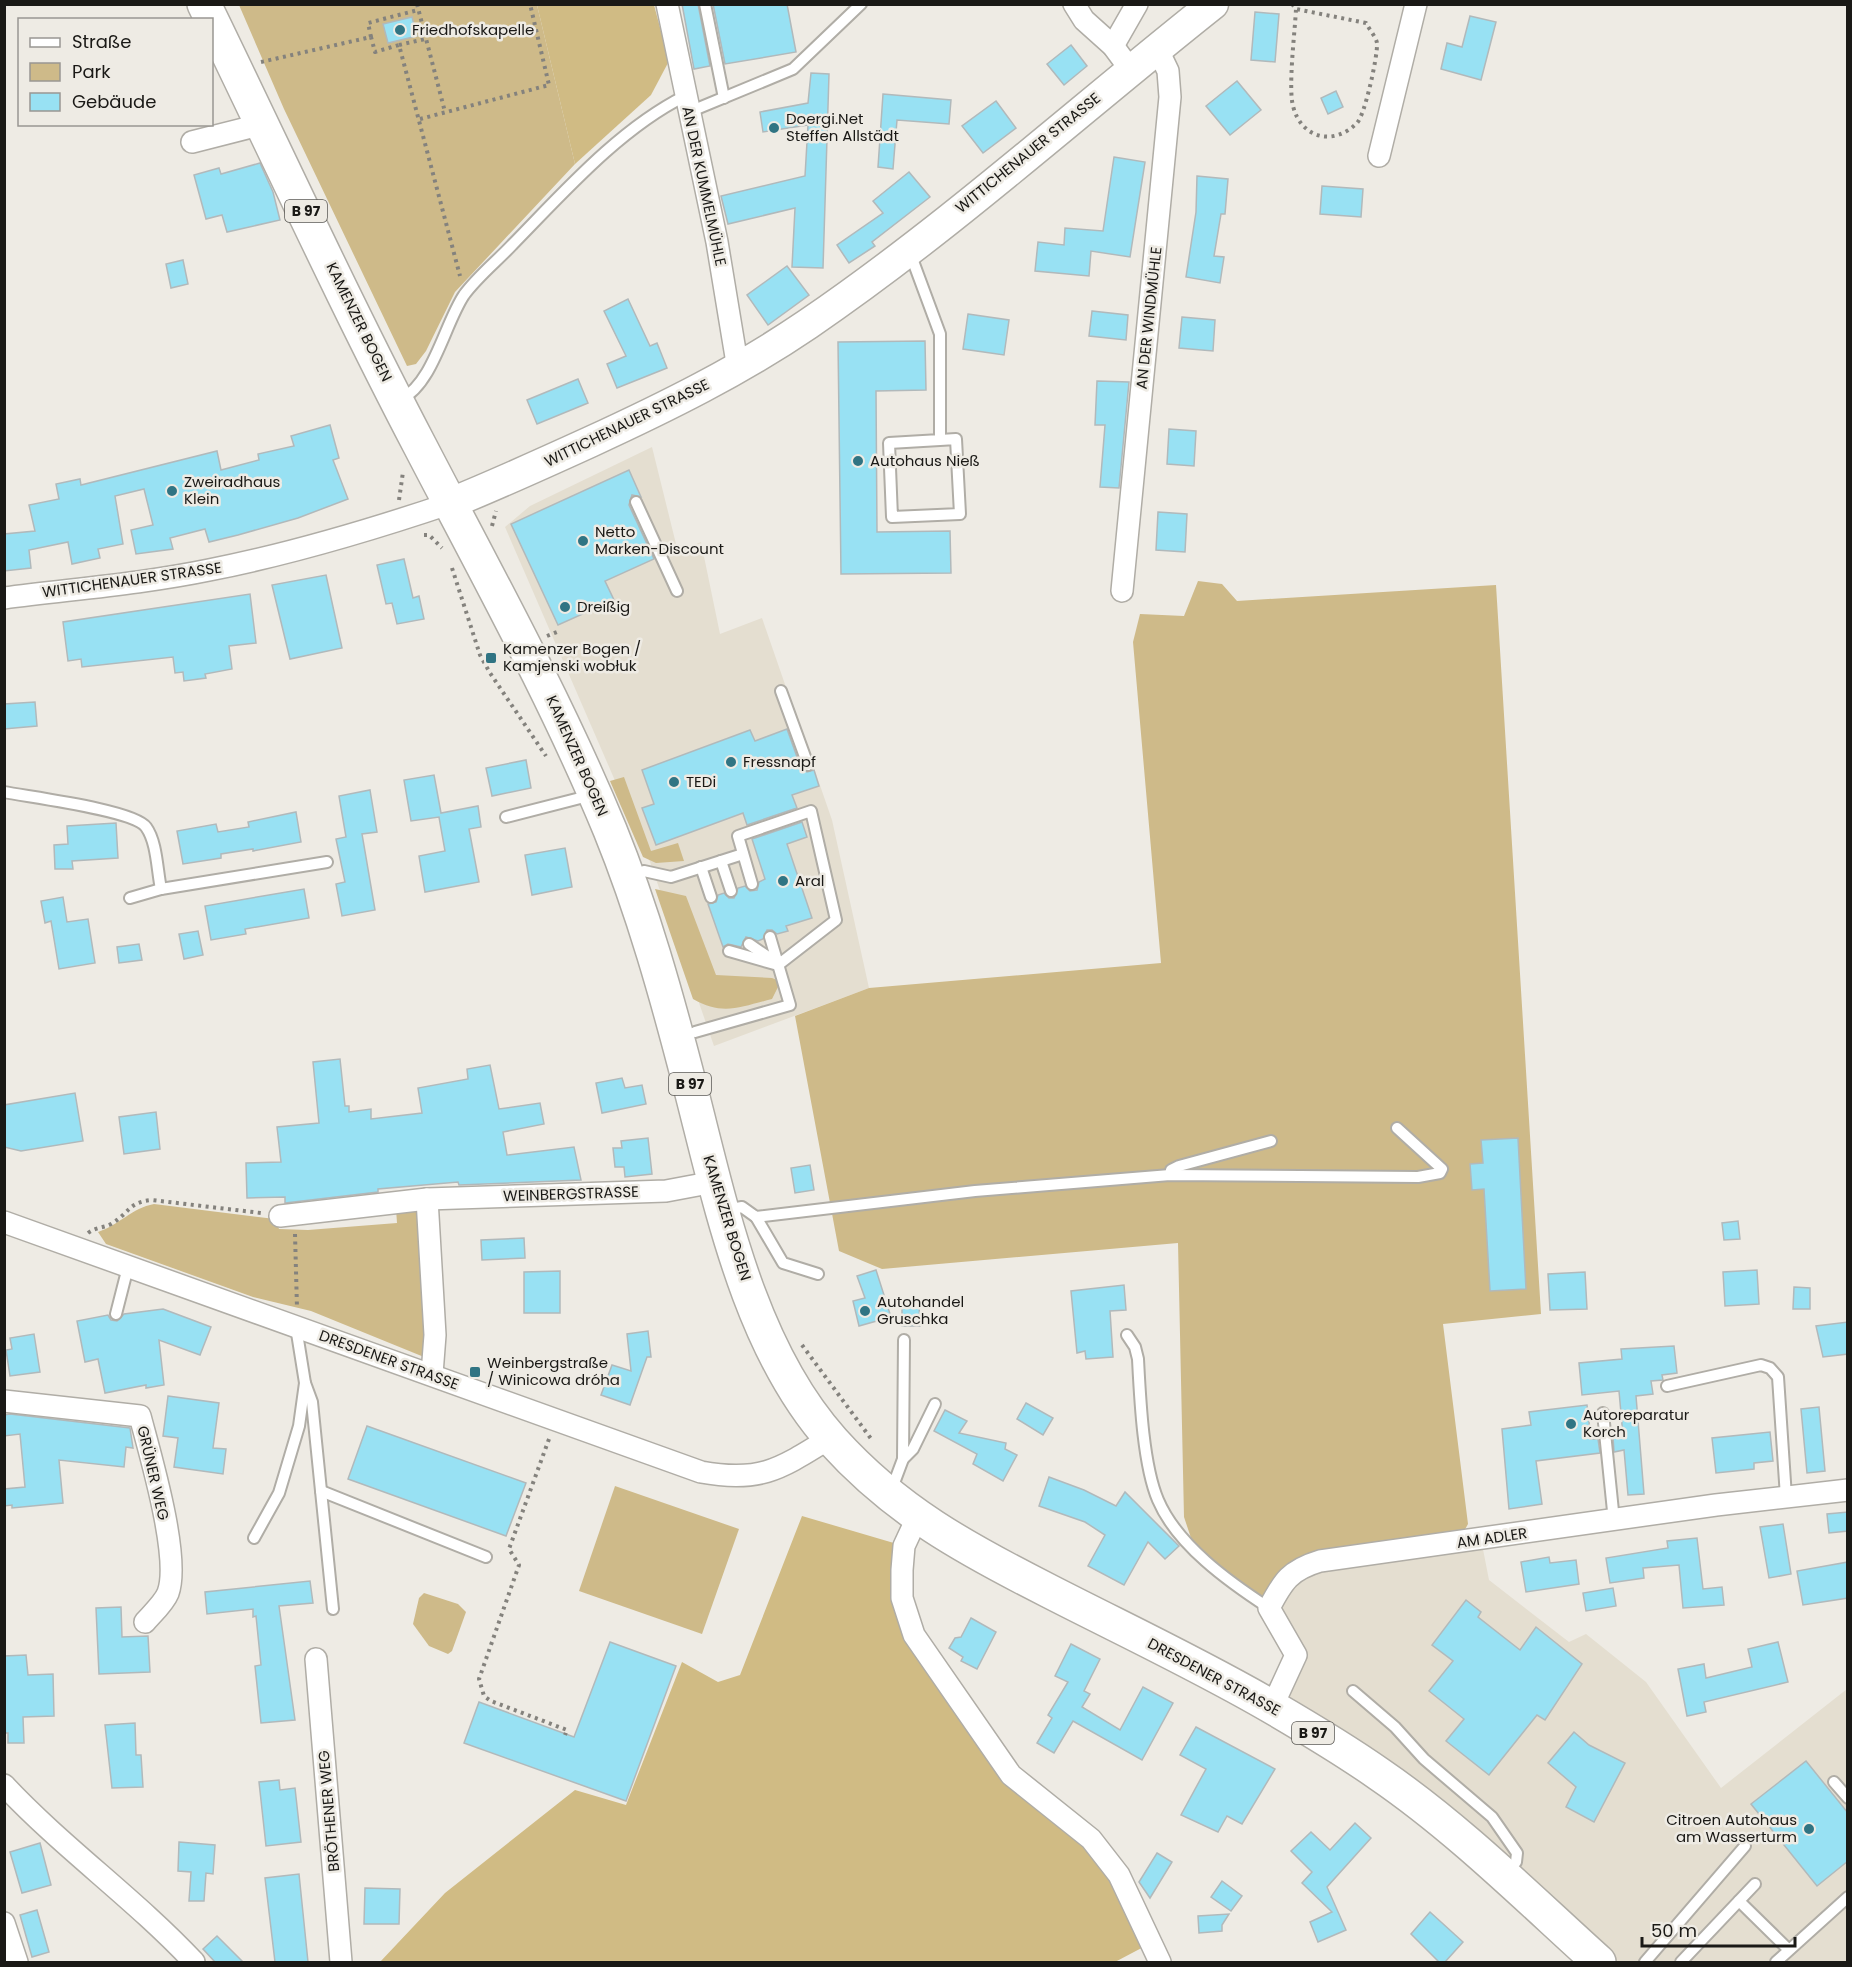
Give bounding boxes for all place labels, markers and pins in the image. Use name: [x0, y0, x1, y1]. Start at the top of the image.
place label: Friedhofskapelle: [412, 19, 534, 40]
marker: Friedhofskapelle: [393, 23, 407, 37]
place label: Doergi.Net Steffen Allstädt: [786, 108, 899, 146]
marker: Doergi.Net Steffen Allstädt: [767, 121, 781, 135]
place label: Autohaus Nieß: [870, 450, 980, 471]
marker: Autohaus Nieß: [851, 454, 865, 468]
place label: Zweiradhaus Klein: [184, 471, 281, 509]
marker: Zweiradhaus Klein: [165, 484, 179, 498]
place label: Netto Marken-Discount: [595, 521, 724, 559]
marker: Netto Marken-Discount: [576, 534, 590, 548]
place label: Dreißig: [577, 596, 630, 617]
marker: Dreißig: [558, 600, 572, 614]
place label: Kamenzer Bogen / Kamjenski wobłuk: [503, 638, 641, 676]
marker: Kamenzer Bogen / Kamjenski wobłuk: [484, 651, 498, 665]
place label: Fressnapf: [743, 751, 816, 772]
marker: Fressnapf: [724, 755, 738, 769]
place label: TEDi: [686, 771, 716, 792]
marker: TEDi: [667, 775, 681, 789]
place label: Aral: [795, 870, 825, 891]
marker: Aral: [776, 874, 790, 888]
place label: Autohandel Gruschka: [877, 1291, 964, 1329]
marker: Autohandel Gruschka: [858, 1304, 872, 1318]
place label: Weinbergstraße / Winicowa dróha: [487, 1352, 620, 1390]
marker: Weinbergstraße / Winicowa dróha: [468, 1365, 482, 1379]
place label: Autoreparatur Korch: [1583, 1404, 1690, 1442]
marker: Autoreparatur Korch: [1564, 1417, 1578, 1431]
place label: Citroen Autohaus am Wasserturm: [1666, 1809, 1797, 1847]
marker: Citroen Autohaus am Wasserturm: [1802, 1822, 1816, 1836]

